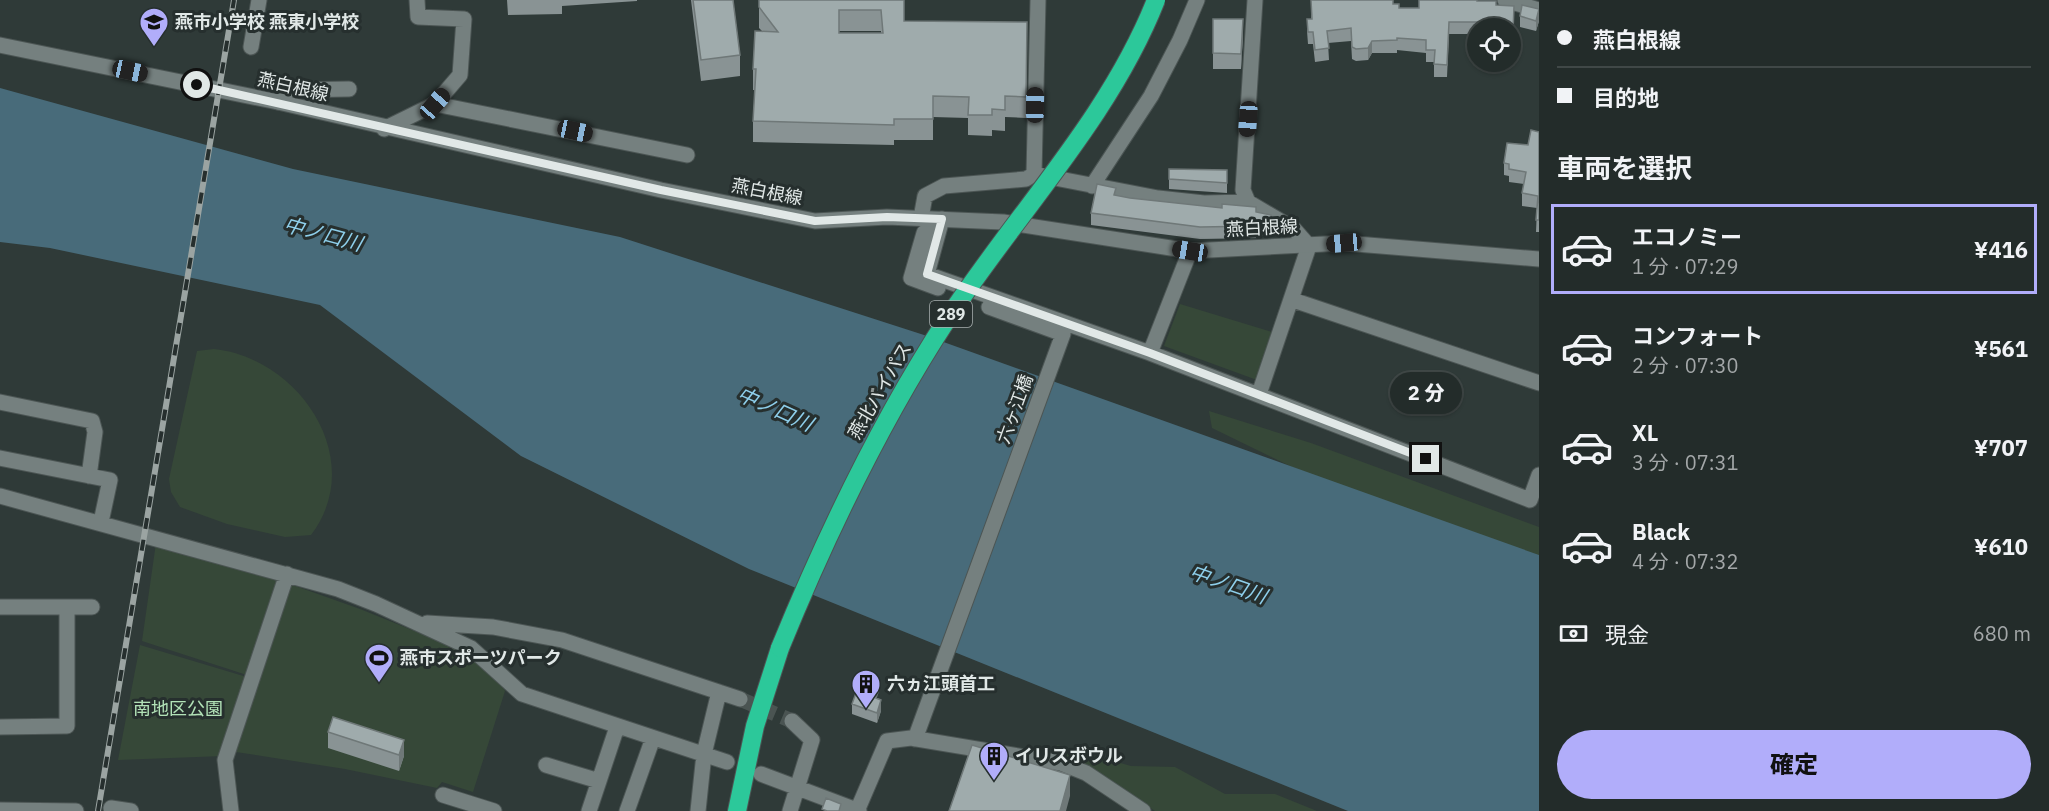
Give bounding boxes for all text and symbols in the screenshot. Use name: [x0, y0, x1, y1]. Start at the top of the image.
school or university icon: 燕市小学校 燕東小学校: [138, 6, 170, 48]
place label: 燕市小学校 燕東小学校: [175, 10, 359, 33]
map controls: [1467, 18, 1521, 72]
button: locate: [1467, 18, 1521, 72]
text: 燕白根線: [1593, 25, 1681, 54]
car: [111, 58, 149, 84]
street label: 燕白根線: [255, 67, 331, 106]
route start: [183, 71, 210, 98]
text: 目的地: [1593, 83, 1659, 112]
car: [416, 85, 454, 123]
car: [1026, 87, 1044, 123]
car: [1238, 100, 1258, 138]
car: [556, 118, 594, 144]
text: 車両を選択: [1557, 150, 1692, 185]
street label: 燕白根線: [730, 173, 805, 210]
water label: 中ノ口川: [281, 210, 367, 257]
street label: 燕白根線: [1225, 214, 1299, 241]
icon: car: [1560, 222, 1614, 276]
text: エコノミー: [1632, 222, 1742, 251]
car: [1325, 232, 1363, 254]
text: ¥416: [1974, 235, 2028, 264]
car: [1171, 239, 1209, 263]
text: 1 分 · 07:29: [1632, 253, 1739, 280]
road number: 289: [930, 301, 972, 327]
icon: car: [1560, 321, 1614, 375]
text: コンフォート: [1632, 321, 1763, 350]
text: ¥561: [1974, 334, 2028, 363]
street label: 燕北バイパス: [843, 338, 916, 443]
text: 2 分 · 07:30: [1632, 352, 1739, 379]
street label: 六ヶ江橋: [991, 371, 1038, 447]
callout: 2 分: [1390, 372, 1462, 414]
text: 2 分: [1408, 379, 1444, 406]
water label: 中ノ口川: [733, 380, 819, 438]
text: XL: [1632, 418, 1658, 447]
icon: car: [1560, 420, 1614, 474]
text: ¥707: [1974, 433, 2028, 462]
route end: [1412, 445, 1439, 472]
text: 3 分 · 07:31: [1632, 449, 1739, 476]
text: Black: [1632, 517, 1690, 546]
icon: car: [1560, 519, 1614, 573]
text: ¥610: [1974, 532, 2028, 561]
text: 4 分 · 07:32: [1632, 548, 1739, 575]
water label: 中ノ口川: [1186, 558, 1272, 610]
icon: cash: [1557, 617, 1590, 650]
text: 現金: [1605, 620, 1649, 649]
text: 680 m: [1973, 620, 2031, 647]
sports icon: 燕市スポーツパーク: [363, 642, 395, 684]
place label: 燕市スポーツパーク: [400, 646, 562, 669]
building icon: 六ヵ江頭首工: [850, 668, 882, 710]
place label: 六ヵ江頭首工: [887, 672, 995, 695]
park label: 南地区公園: [133, 697, 223, 720]
button: 確定: [1557, 730, 2031, 799]
building icon: イリスボウル: [978, 740, 1010, 782]
place label: イリスボウル: [1015, 744, 1123, 767]

